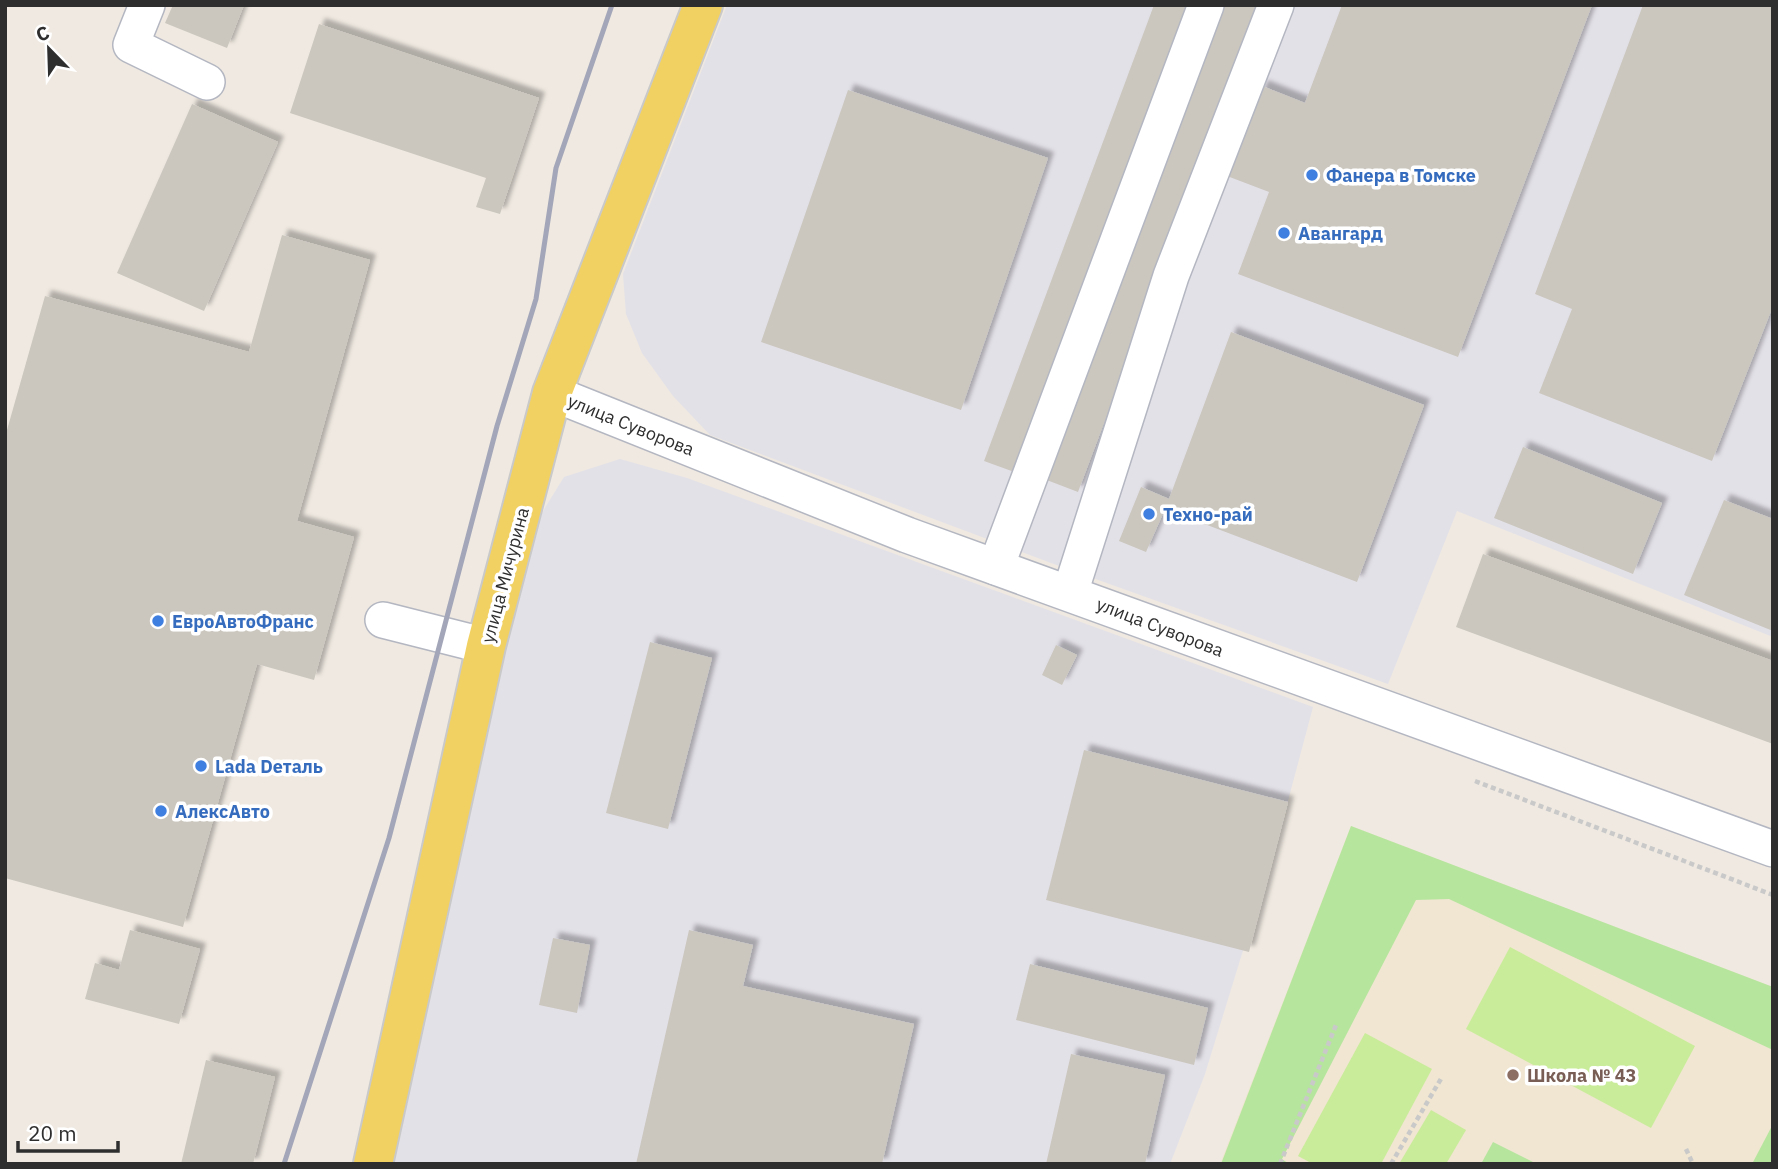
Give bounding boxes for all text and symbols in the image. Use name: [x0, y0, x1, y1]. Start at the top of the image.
north arrow: [14, 14, 84, 84]
text: С: [32, 20, 53, 47]
place label: Фанера в Томске: [1326, 164, 1476, 187]
marker: Фанера в Томске: [1304, 167, 1320, 183]
place label: Авангард: [1298, 222, 1383, 245]
marker: Авангард: [1276, 225, 1292, 241]
street label: улица Суворова: [564, 389, 698, 461]
place label: Техно-рай: [1163, 503, 1253, 526]
street label: улица Мичурина: [476, 504, 534, 645]
marker: Техно-рай: [1141, 506, 1157, 522]
street label: улица Суворова: [1093, 592, 1227, 662]
place label: ЕвроАвтоФранс: [172, 610, 314, 633]
marker: ЕвроАвтоФранс: [150, 613, 166, 629]
place label: Lada Dеталь: [215, 755, 323, 778]
marker: Lada Dеталь: [193, 758, 209, 774]
place label: АлексАвто: [175, 800, 270, 823]
marker: АлексАвто: [153, 803, 169, 819]
place label: Школа № 43: [1527, 1064, 1636, 1087]
marker: Школа № 43: [1505, 1067, 1521, 1083]
scale bar: [18, 1110, 117, 1154]
text: 20 m: [28, 1119, 77, 1147]

